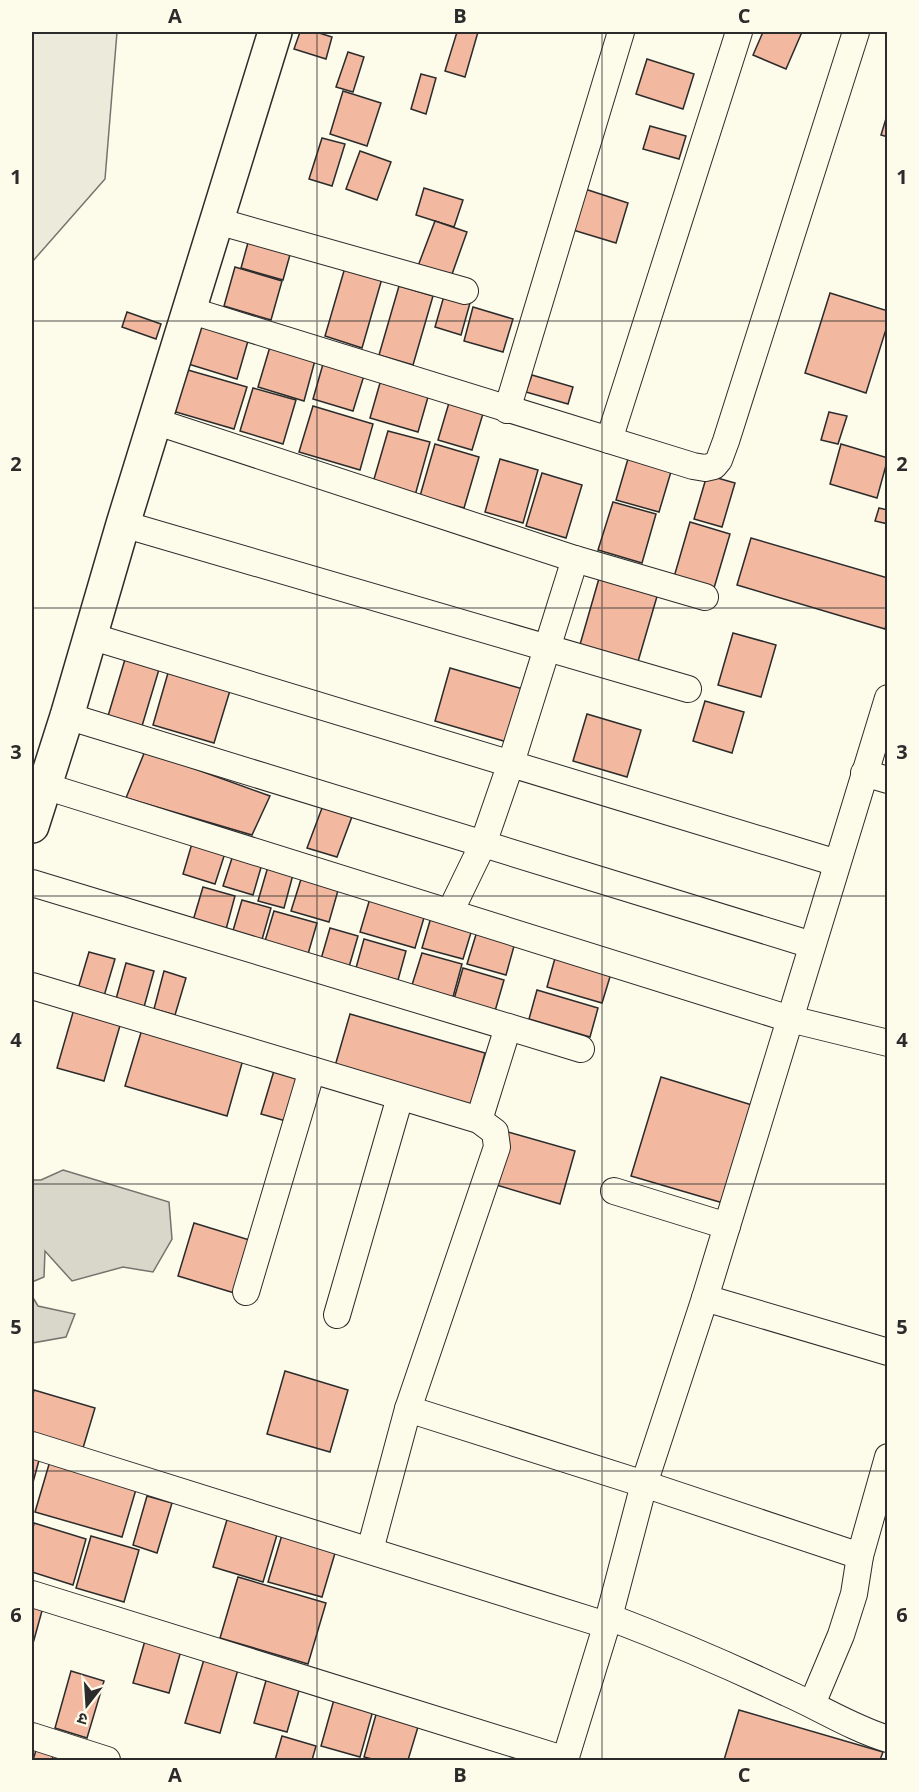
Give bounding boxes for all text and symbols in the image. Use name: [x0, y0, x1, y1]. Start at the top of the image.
text: A: [168, 2, 182, 29]
text: B: [453, 2, 467, 29]
text: C: [738, 2, 751, 29]
text: 1: [10, 163, 22, 190]
text: 1: [896, 163, 908, 190]
text: 2: [10, 450, 22, 477]
text: 2: [896, 450, 908, 477]
text: 3: [10, 738, 22, 765]
text: 3: [896, 738, 908, 765]
text: 4: [10, 1026, 22, 1053]
text: 4: [896, 1026, 908, 1053]
text: 5: [10, 1313, 22, 1340]
text: 5: [896, 1313, 908, 1340]
text: 6: [10, 1601, 22, 1628]
text: 6: [896, 1601, 908, 1628]
north arrow: [57, 1675, 117, 1735]
text: उ: [74, 1707, 90, 1731]
text: A: [168, 1761, 182, 1788]
text: B: [453, 1761, 467, 1788]
text: C: [738, 1761, 751, 1788]

